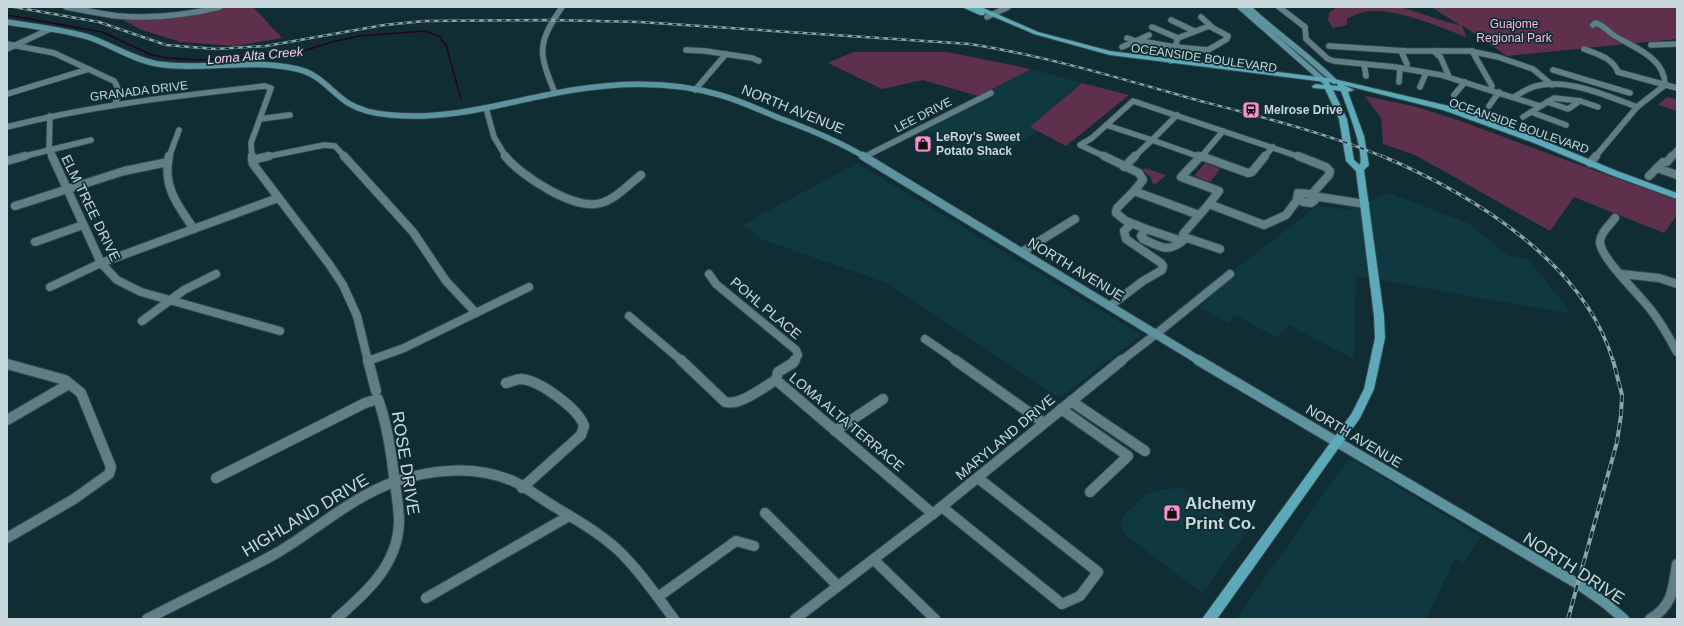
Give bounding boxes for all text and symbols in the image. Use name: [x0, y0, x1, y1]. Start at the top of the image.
park label: Guajome Regional Park: [1476, 17, 1553, 45]
street label: OCEANSIDE BOULEVARD: [1130, 41, 1278, 75]
water label: Loma Alta Creek: [206, 44, 305, 67]
street label: GRANADA DRIVE: [89, 78, 189, 104]
street label: NORTH AVENUE: [739, 81, 847, 137]
street label: LEE DRIVE: [892, 95, 954, 135]
street label: OCEANSIDE BOULEVARD: [1447, 95, 1591, 157]
station icon: Melrose Drive: [1241, 100, 1261, 120]
place label: Melrose Drive: [1264, 103, 1343, 117]
place label: LeRoy's Sweet Potato Shack: [936, 130, 1020, 158]
shop icon: LeRoy's Sweet Potato Shack: [913, 134, 933, 154]
street label: ELM TREE DRIVE: [58, 152, 124, 264]
street label: NORTH AVENUE: [1025, 234, 1127, 304]
street label: POHL PLACE: [727, 274, 805, 342]
street label: LOMA ALTA TERRACE: [786, 369, 908, 475]
street label: MARYLAND DRIVE: [952, 391, 1058, 483]
street label: NORTH AVENUE: [1303, 401, 1405, 471]
street label: ROSE DRIVE: [388, 410, 423, 516]
street label: HIGHLAND DRIVE: [238, 470, 372, 561]
place label: Alchemy Print Co.: [1185, 494, 1256, 533]
shop icon: Alchemy Print Co.: [1162, 503, 1182, 523]
street label: NORTH DRIVE: [1520, 529, 1628, 608]

